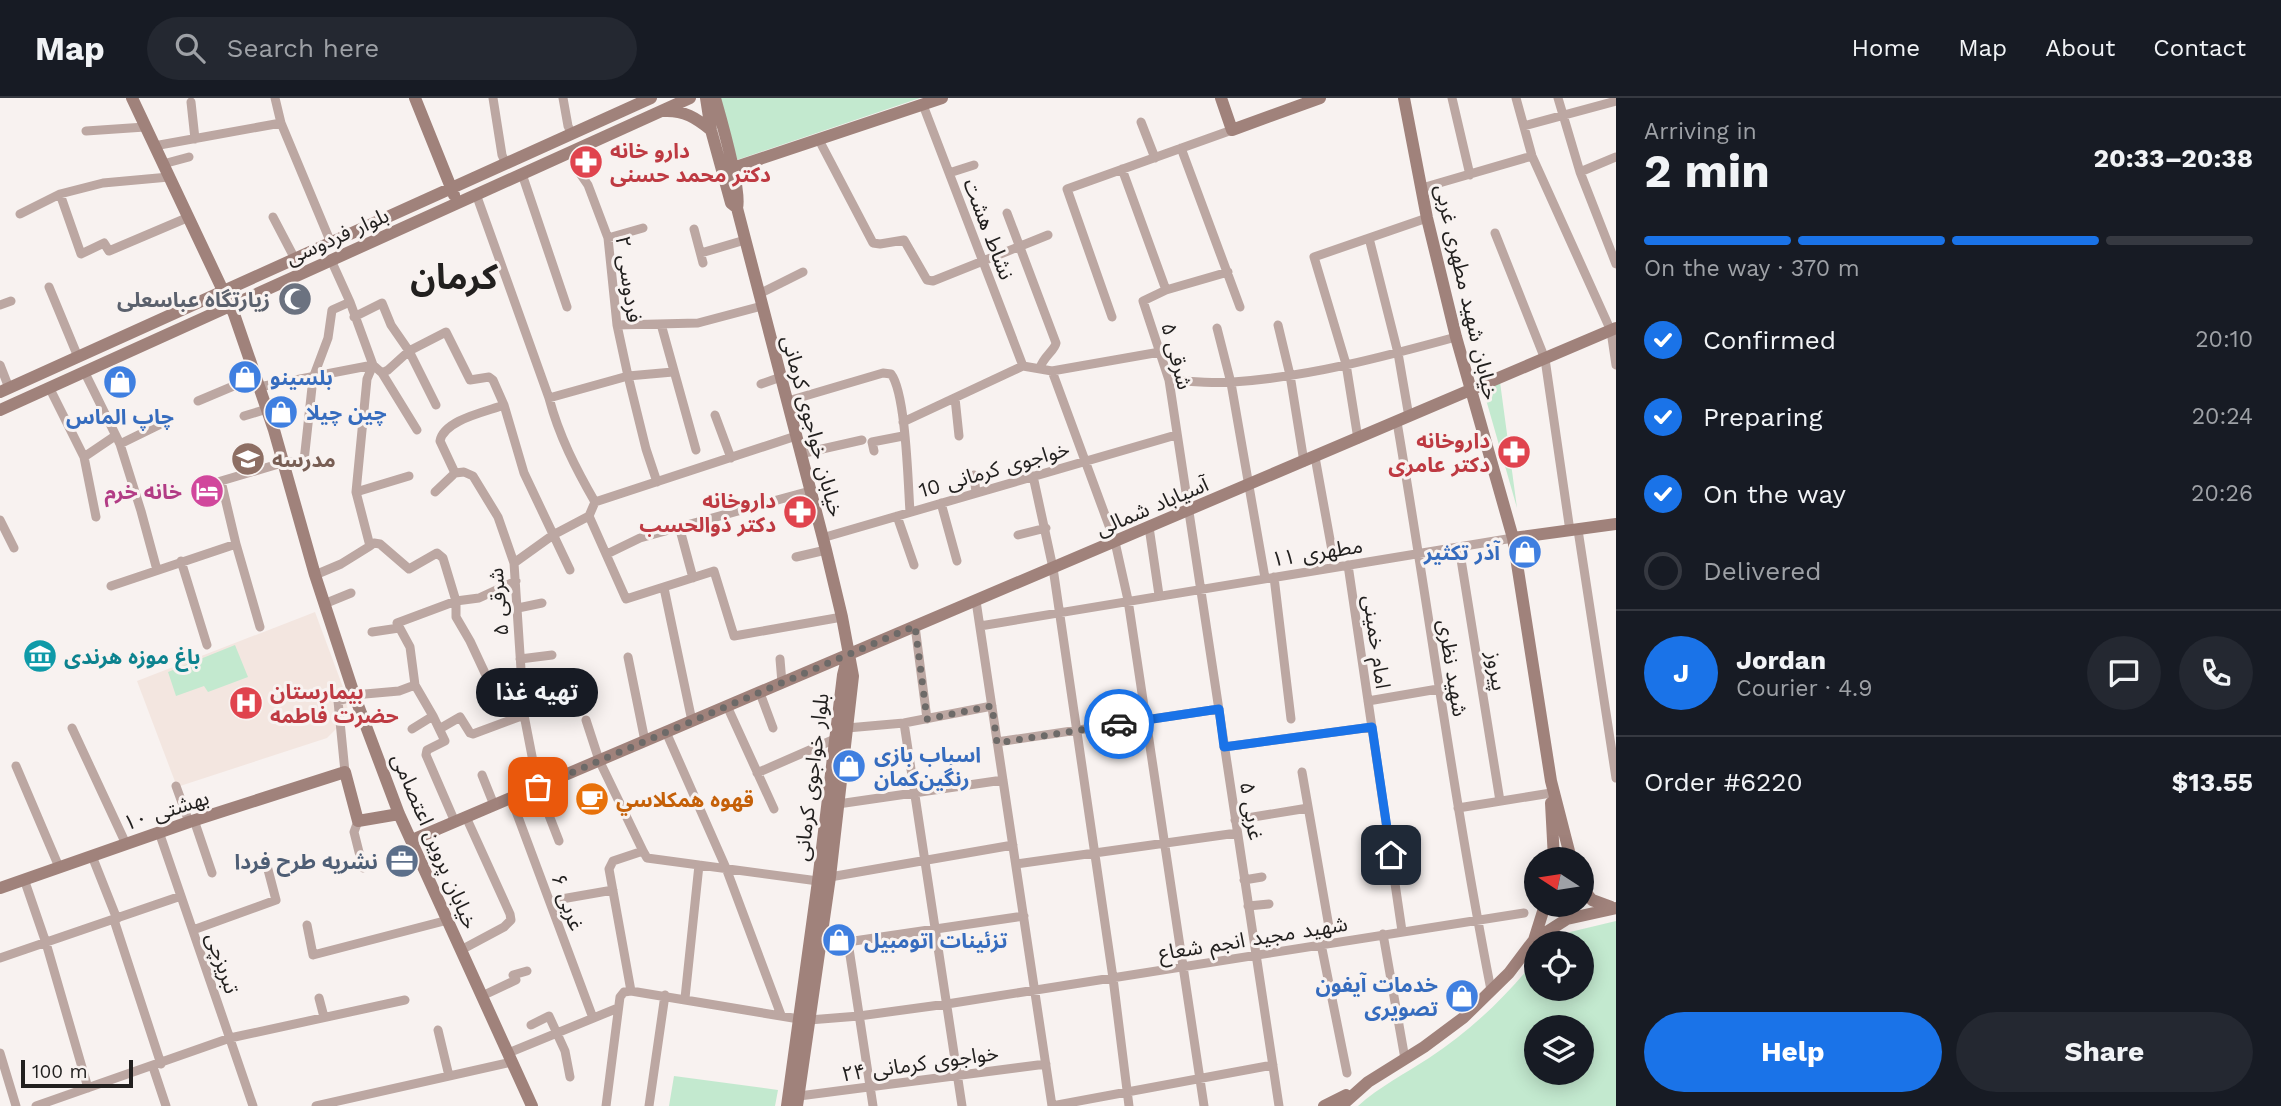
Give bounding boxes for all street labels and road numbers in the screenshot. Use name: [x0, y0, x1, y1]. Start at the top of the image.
street label: نشاط هشت: [958, 175, 1020, 283]
street label: خیابان شهید مطهری غربی: [1430, 182, 1504, 402]
street label: بلوار فردوسی: [282, 202, 392, 270]
street label: فردوسی ۲: [611, 234, 647, 324]
street label: شرقی ۵: [1156, 320, 1198, 392]
street label: خیابان خواجوی کرمانی: [777, 333, 849, 519]
street label: خواجوی کرمانی 10: [916, 436, 1072, 502]
street label: آسیاباد شمالی: [1092, 471, 1213, 541]
street label: مطهری ۱۱: [1270, 532, 1364, 572]
street label: شرقی ۵: [483, 567, 513, 637]
street label: امام خمینی: [1354, 593, 1396, 691]
street label: شهید نظری: [1433, 618, 1473, 718]
street label: پیروز: [1480, 649, 1512, 693]
street label: بلوار خواجوی کرمانی: [788, 692, 834, 862]
street label: خیابان پروین اعتصامی: [386, 749, 483, 933]
street label: ۵ غربی: [1235, 780, 1269, 842]
street label: بهشتی ۱۰: [120, 784, 212, 836]
street label: غربی ۶: [546, 870, 590, 934]
street label: شهید مجید انجم شعاع: [1157, 911, 1350, 968]
street label: تبریزچی: [200, 929, 245, 997]
street label: خواجوی کرمانی ۲۴: [840, 1040, 1000, 1086]

